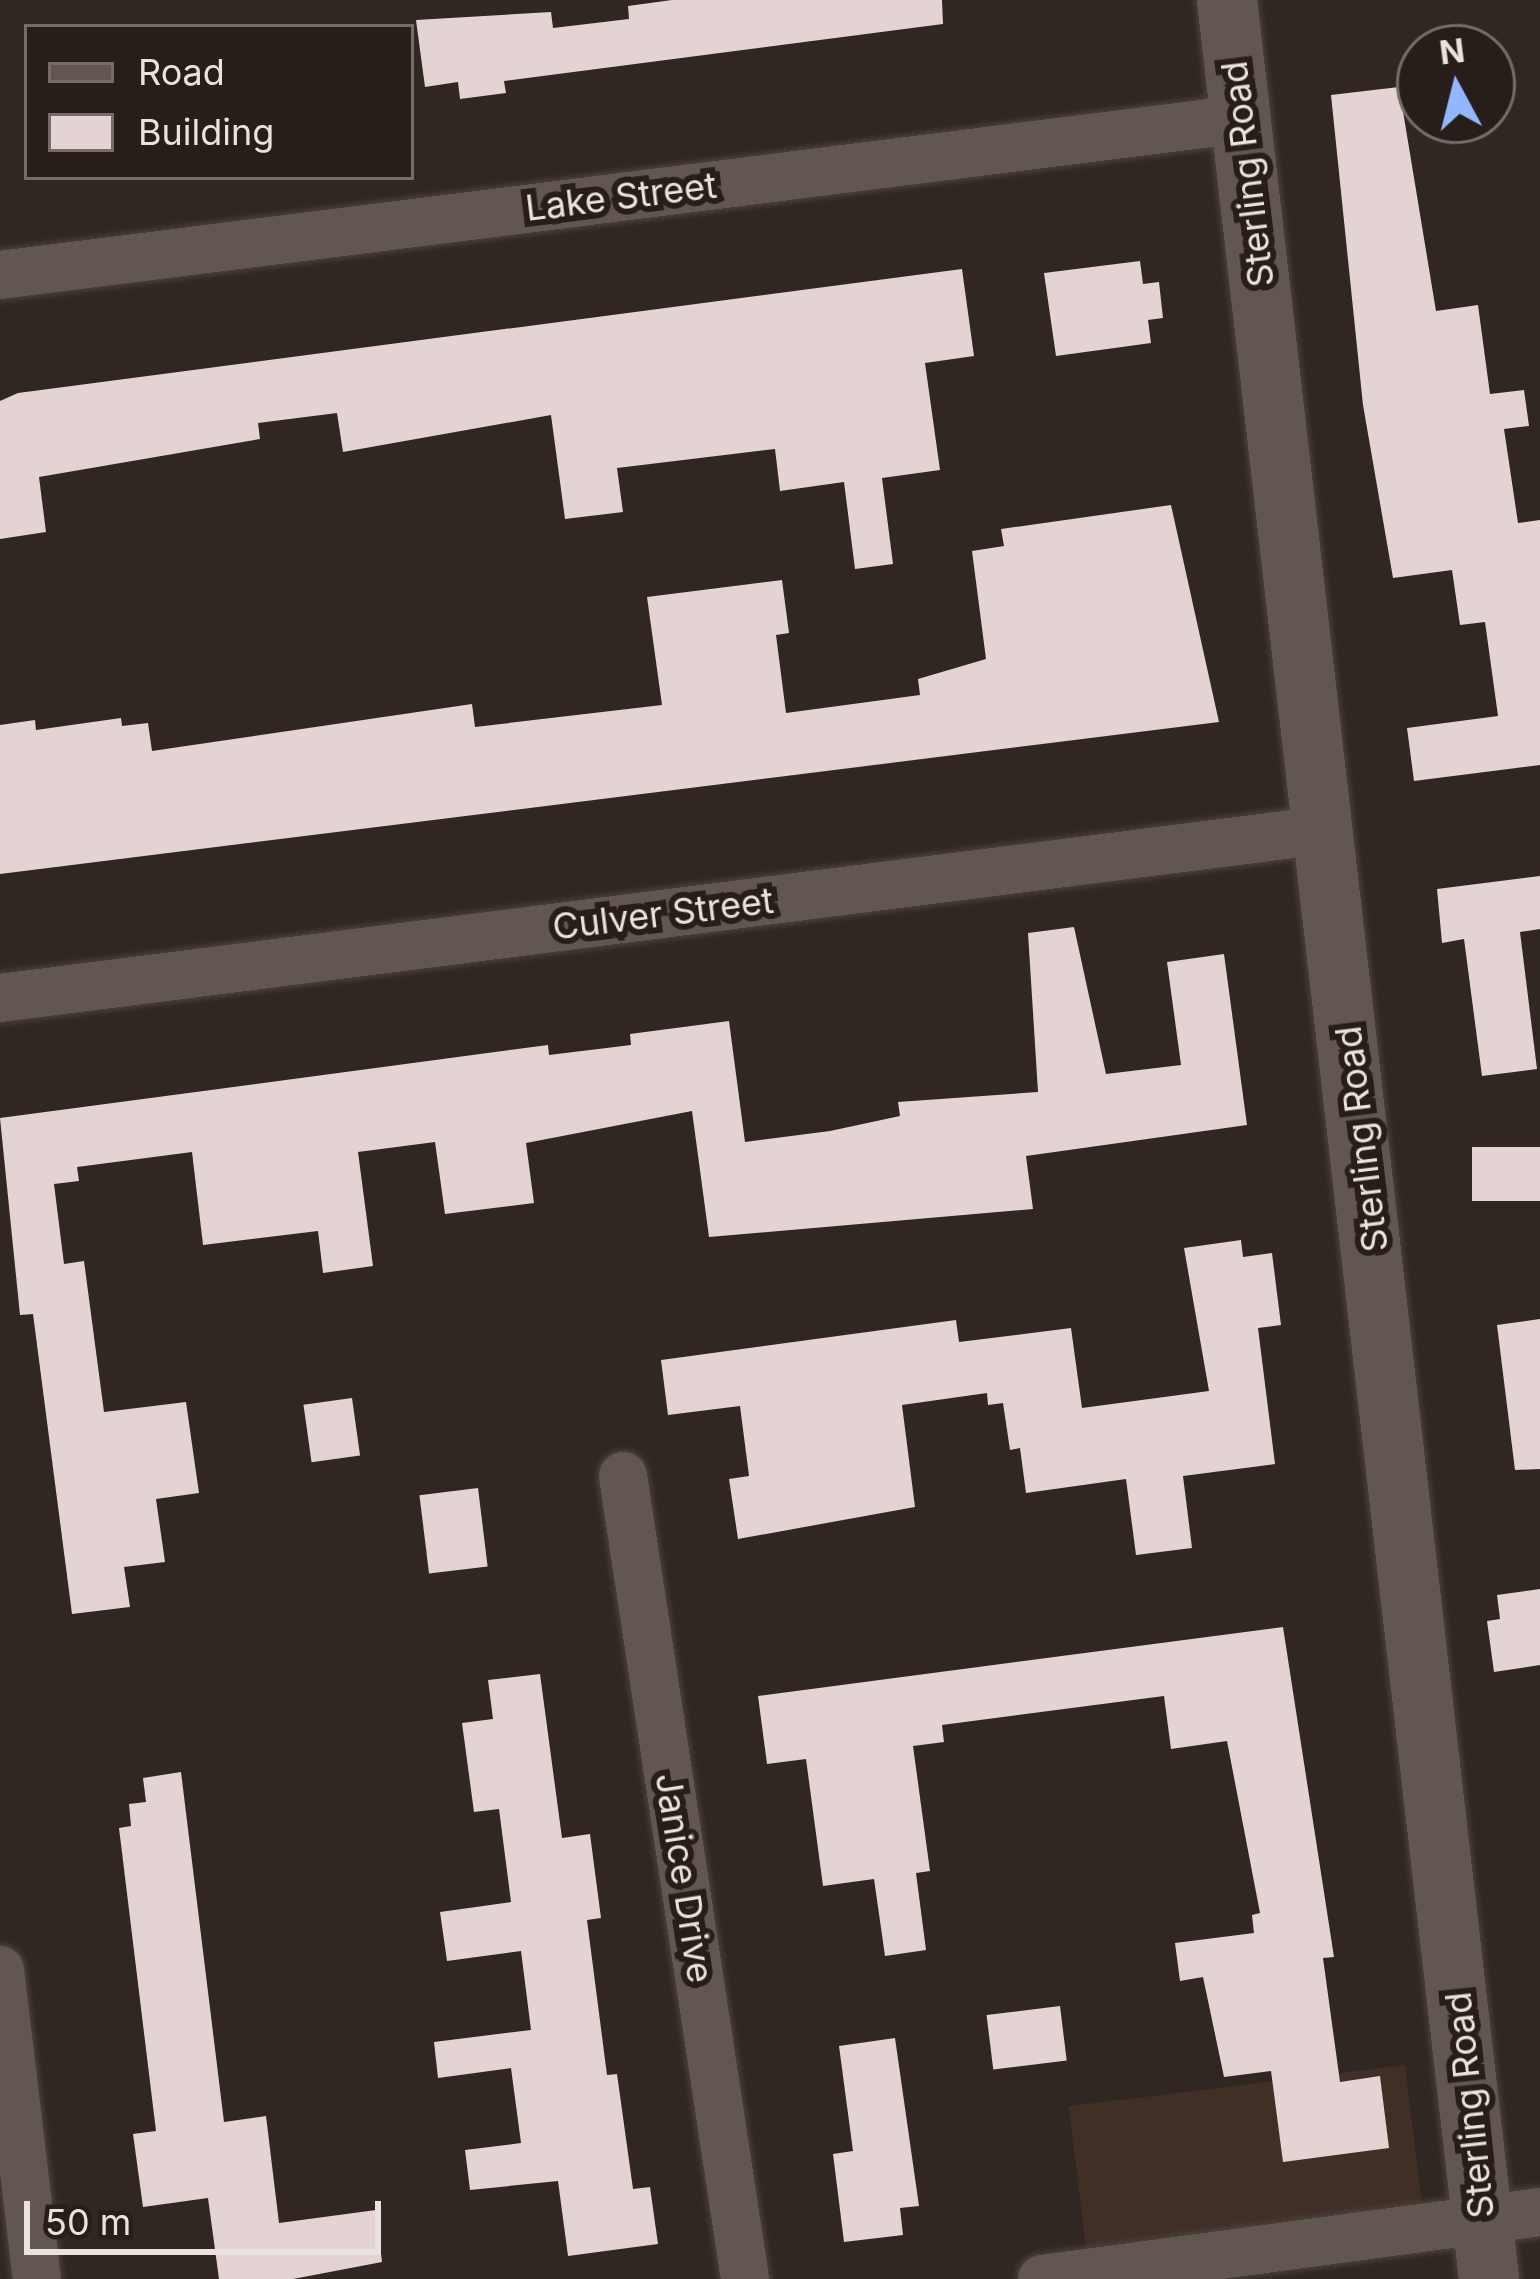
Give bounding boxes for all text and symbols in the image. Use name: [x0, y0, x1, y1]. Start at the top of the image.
legend: [24, 24, 414, 180]
north arrow: [1396, 24, 1516, 144]
text: N: [1437, 30, 1467, 73]
text: Road: [138, 50, 225, 94]
street label: Sterling Road: [1213, 59, 1283, 289]
text: Building: [138, 110, 274, 154]
street label: Lake Street: [523, 164, 719, 230]
street label: Culver Street: [550, 879, 776, 949]
street label: Sterling Road: [1327, 1024, 1397, 1254]
street label: Janice Drive: [646, 1770, 722, 1986]
street label: Sterling Road: [1437, 1990, 1503, 2220]
scale bar: [30, 2177, 387, 2251]
text: 50 m: [45, 2200, 131, 2244]

